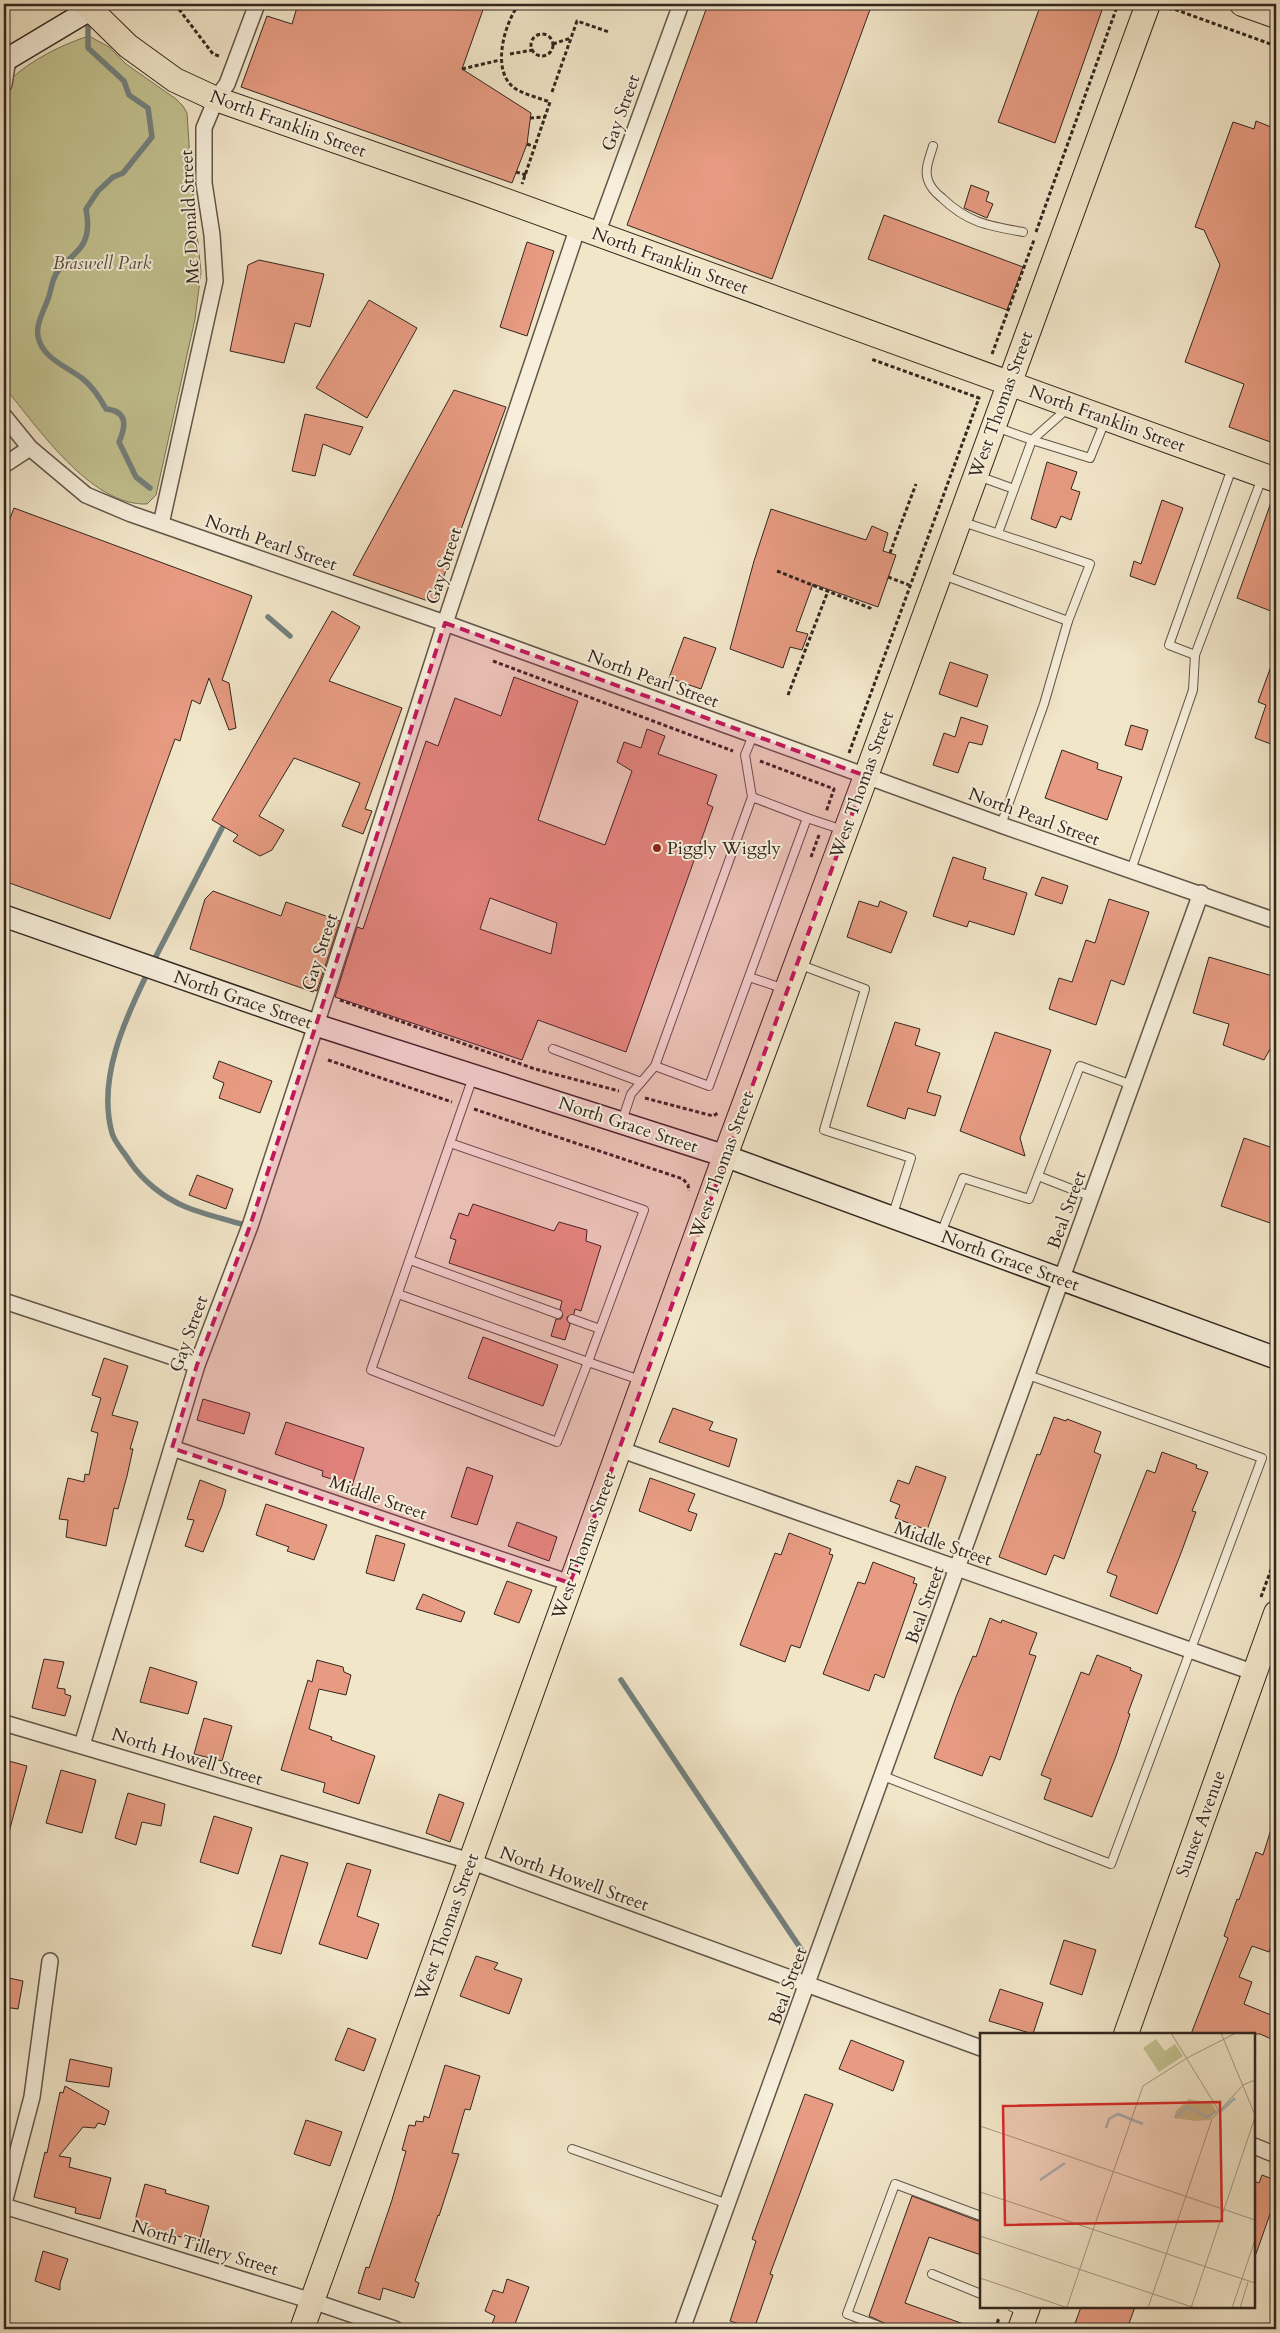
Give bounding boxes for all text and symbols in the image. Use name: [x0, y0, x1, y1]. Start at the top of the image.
street label: Gay Street: [596, 71, 646, 155]
street label: North Franklin Street: [206, 84, 370, 164]
street label: Mc Donald Street: [174, 149, 206, 285]
street label: North Franklin Street: [588, 221, 752, 301]
park label: Braswell Park: [53, 251, 151, 276]
street label: West Thomas Street: [962, 328, 1039, 483]
street label: North Franklin Street: [1025, 379, 1189, 459]
street label: North Pearl Street: [202, 509, 341, 577]
street label: Gay Street: [420, 524, 468, 608]
street label: North Pearl Street: [584, 644, 722, 714]
street label: West Thomas Street: [823, 708, 900, 863]
street label: North Pearl Street: [965, 782, 1103, 852]
place label: Piggly Wiggly: [667, 836, 782, 861]
marker: Piggly Wiggly: [651, 842, 663, 854]
street label: Gay Street: [296, 910, 344, 994]
street label: North Grace Street: [170, 965, 316, 1036]
street label: West Thomas Street: [683, 1088, 760, 1243]
street label: North Grace Street: [555, 1091, 701, 1159]
street label: Beal Street: [1041, 1167, 1093, 1252]
street label: North Grace Street: [938, 1224, 1083, 1298]
street label: Gay Street: [164, 1292, 214, 1376]
street label: West Thomas Street: [545, 1469, 622, 1624]
street label: Middle Street: [326, 1470, 431, 1527]
street label: Middle Street: [891, 1516, 996, 1573]
street label: Beal Street: [899, 1562, 951, 1647]
street label: North Howell Street: [108, 1722, 266, 1792]
street label: Sunset Avenue: [1170, 1767, 1232, 1881]
street label: North Howell Street: [496, 1840, 652, 1918]
street label: West Thomas Street: [408, 1850, 485, 2005]
street label: Beal Street: [762, 1943, 814, 2028]
inset map: [980, 2033, 1255, 2308]
street label: North Tillery Street: [129, 2214, 282, 2282]

